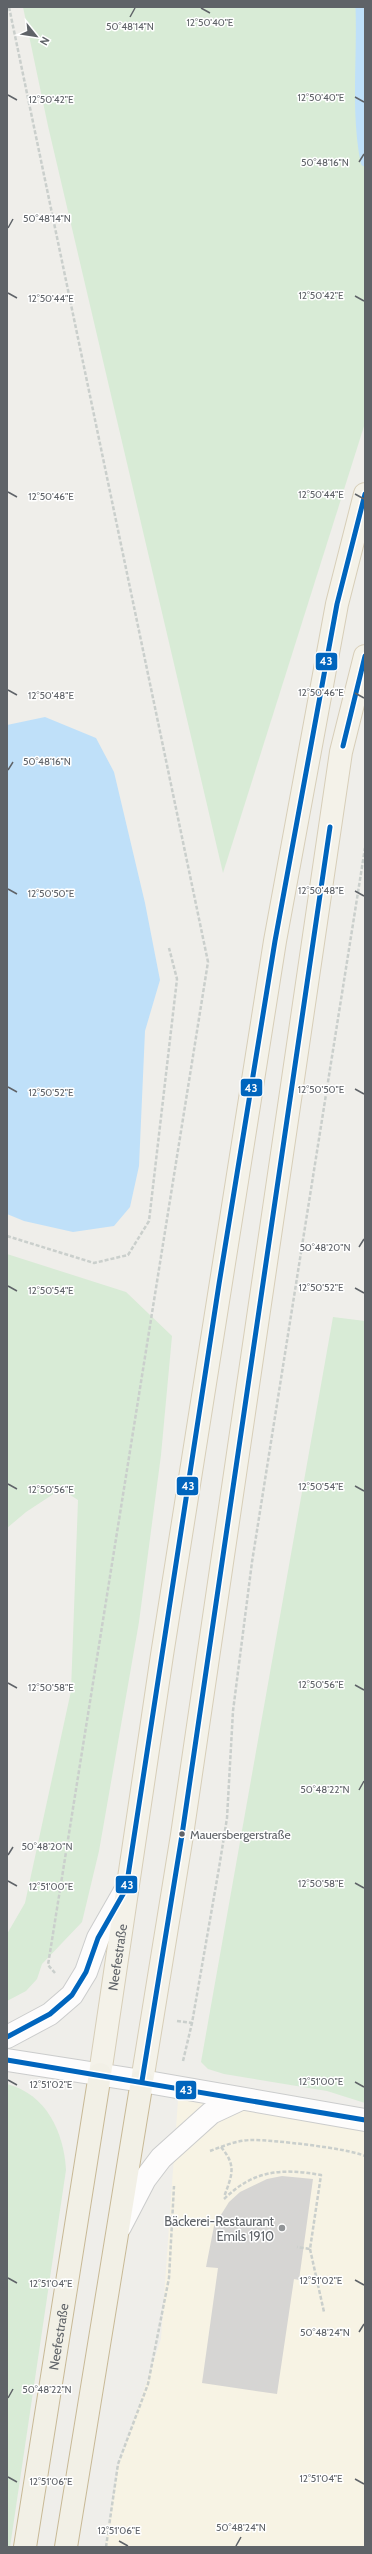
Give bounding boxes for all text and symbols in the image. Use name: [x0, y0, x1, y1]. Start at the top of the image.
north arrow: [16, 16, 56, 56]
text: 12°50'40"E: [187, 16, 234, 29]
text: 50°48'14"N: [106, 20, 154, 33]
text: N: [37, 34, 53, 48]
text: 12°50'40"E: [298, 91, 345, 104]
text: 12°50'42"E: [28, 93, 74, 106]
text: 50°48'16"N: [301, 156, 349, 169]
text: 50°48'14"N: [23, 212, 71, 225]
text: 12°50'42"E: [298, 289, 344, 302]
text: 12°50'44"E: [28, 292, 74, 305]
text: 12°50'44"E: [298, 488, 344, 501]
text: 12°50'46"E: [28, 490, 74, 503]
line badge: 43: [315, 652, 338, 671]
text: 43: [320, 654, 332, 668]
text: 12°50'46"E: [298, 686, 344, 699]
text: 12°50'48"E: [28, 689, 74, 702]
text: 50°48'16"N: [23, 755, 71, 768]
text: 12°50'48"E: [298, 884, 344, 897]
text: 12°50'50"E: [28, 887, 75, 900]
line badge: 43: [240, 1078, 263, 1097]
text: 43: [245, 1081, 257, 1095]
text: 12°50'50"E: [298, 1083, 345, 1096]
text: 12°50'52"E: [29, 1086, 74, 1099]
text: 50°48'20"N: [299, 1241, 351, 1254]
text: 12°50'52"E: [299, 1281, 344, 1294]
text: 12°50'54"E: [28, 1284, 74, 1297]
line badge: 43: [176, 1476, 199, 1496]
text: 43: [182, 1479, 194, 1493]
text: 12°50'54"E: [298, 1480, 344, 1493]
text: 12°50'56"E: [28, 1483, 74, 1496]
text: 12°50'56"E: [298, 1678, 344, 1691]
text: 12°50'58"E: [28, 1681, 74, 1694]
text: 50°48'22"N: [300, 1783, 350, 1796]
place label: Mauersbergerstraße: [190, 1827, 291, 1842]
marker: Mauersbergerstraße: [177, 1829, 187, 1839]
text: 50°48'20"N: [21, 1840, 73, 1853]
line badge: 43: [115, 1875, 138, 1894]
text: 12°50'58"E: [298, 1877, 344, 1890]
text: 43: [121, 1878, 133, 1892]
text: 12°51'00"E: [29, 1880, 74, 1893]
street label: Neefestraße: [104, 1922, 130, 1992]
text: 12°51'00"E: [299, 2075, 344, 2088]
text: 12°51'02"E: [30, 2078, 73, 2091]
line badge: 43: [175, 2080, 197, 2100]
text: 43: [180, 2083, 192, 2097]
place label: Bäckerei-Restaurant Emils 1910: [164, 2213, 275, 2244]
marker: Bäckerei-Restaurant Emils 1910: [277, 2223, 287, 2233]
text: 12°51'02"E: [300, 2274, 343, 2287]
text: 12°51'04"E: [29, 2277, 73, 2290]
street label: Neefestraße: [45, 2302, 72, 2371]
text: 50°48'24"N: [300, 2326, 350, 2339]
text: 50°48'22"N: [22, 2383, 72, 2396]
text: 12°51'04"E: [299, 2472, 343, 2485]
text: 12°51'06"E: [29, 2475, 73, 2488]
text: 50°48'24"N: [216, 2521, 266, 2534]
text: 12°51'06"E: [97, 2524, 141, 2537]

